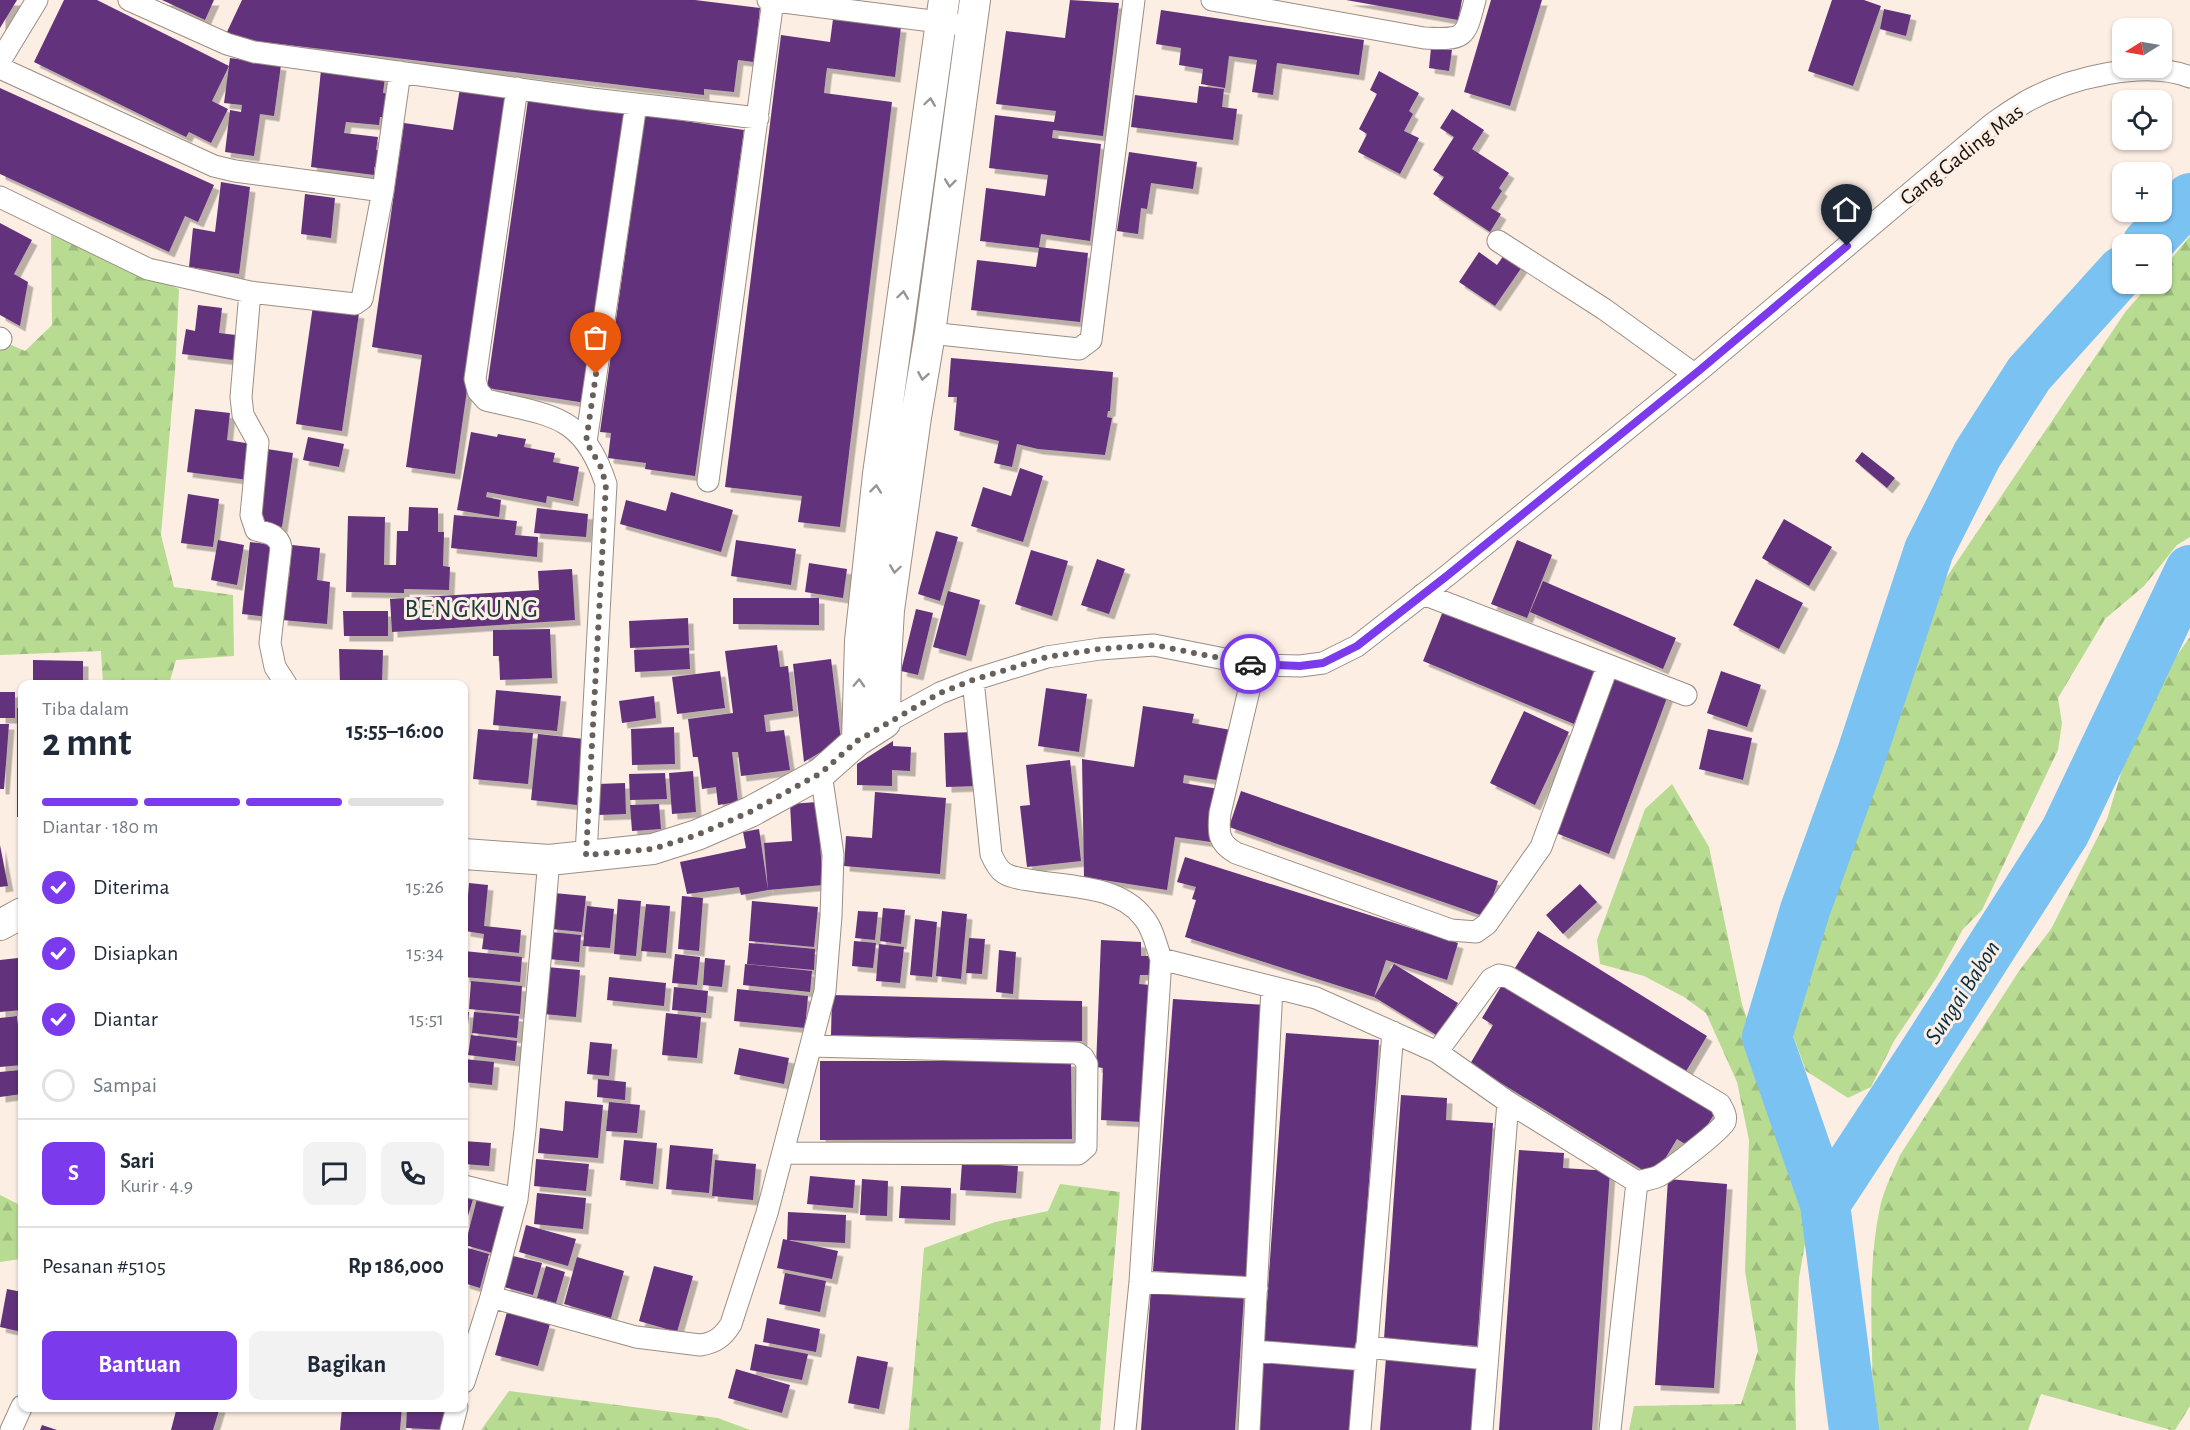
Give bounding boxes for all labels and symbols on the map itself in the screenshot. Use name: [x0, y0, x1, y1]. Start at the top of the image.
north arrow: [2112, 18, 2172, 78]
one-way arrow: [923, 98, 935, 107]
street label: Gang Gading Mas: [1896, 100, 2027, 210]
one-way arrow: [944, 178, 957, 187]
pin: [1821, 184, 1872, 246]
one-way arrow: [896, 291, 908, 300]
pin: [570, 312, 621, 374]
one-way arrow: [917, 370, 930, 380]
one-way arrow: [869, 484, 882, 493]
one-way arrow: [889, 564, 902, 573]
district label: BENGKUNG: [405, 596, 539, 622]
courier: [1220, 634, 1280, 694]
one-way arrow: [853, 678, 865, 687]
water label: Sungai Babon: [1921, 937, 2005, 1048]

